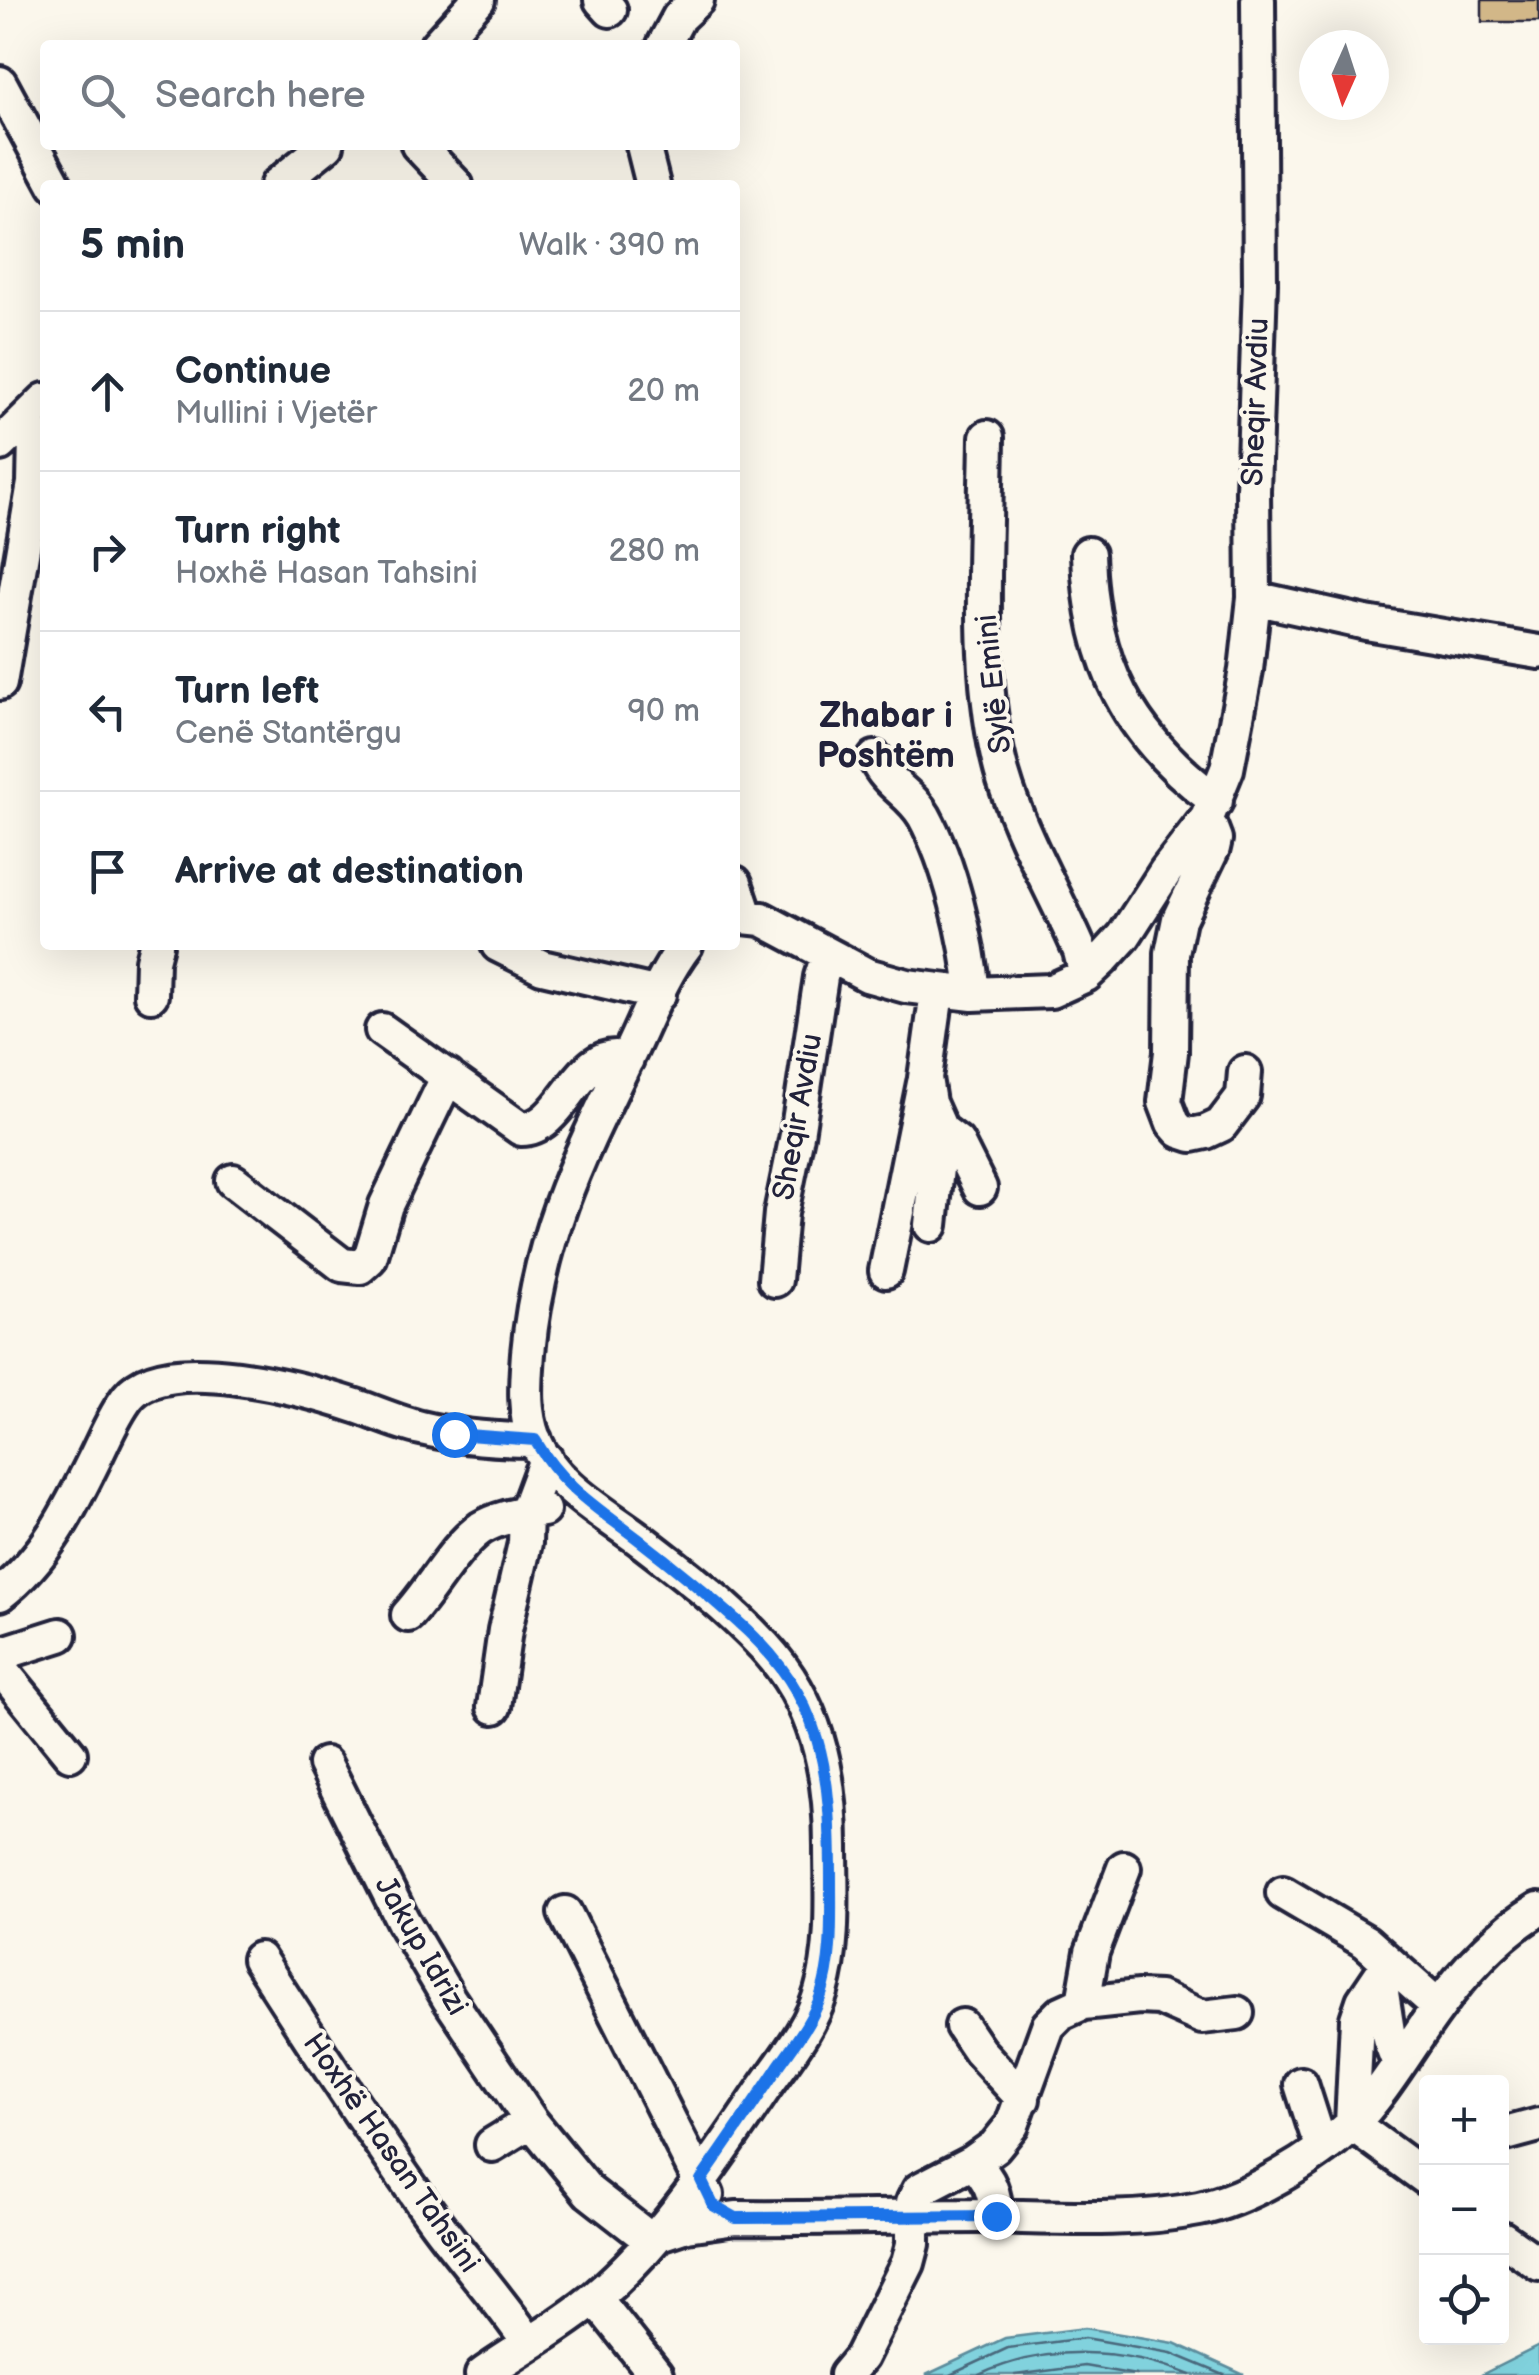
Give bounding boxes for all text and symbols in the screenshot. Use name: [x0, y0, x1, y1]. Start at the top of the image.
north arrow: [1299, 30, 1389, 120]
search box: [40, 40, 740, 150]
icon: search: [75, 68, 130, 123]
text: Search here: [155, 73, 366, 118]
text: 5 min: [80, 220, 185, 271]
text: Walk · 390 m: [519, 226, 700, 265]
street label: Sheqir Avdiu: [1235, 317, 1277, 487]
text: Continue: [175, 349, 331, 394]
icon: ahead: [80, 364, 135, 419]
text: 20 m: [627, 372, 700, 411]
text: Mullini i Vjetër: [175, 394, 377, 433]
text: Turn right: [175, 509, 340, 554]
icon: right: [80, 524, 135, 579]
text: 280 m: [609, 532, 700, 571]
text: Hoxhë Hasan Tahsini: [175, 554, 478, 593]
street label: Sylë Emini: [969, 613, 1019, 755]
text: Turn left: [175, 669, 319, 714]
icon: left: [80, 684, 135, 739]
text: 90 m: [628, 692, 700, 731]
district label: Zhabar i Poshtëm: [817, 695, 955, 778]
text: Cenë Stantërgu: [175, 714, 402, 753]
icon: arrive: [80, 844, 135, 899]
text: Arrive at destination: [175, 849, 524, 894]
street label: Sheqir Avdiu: [766, 1031, 830, 1203]
route start: [432, 1412, 478, 1458]
street label: Jakup Idrizi: [367, 1870, 475, 2022]
street label: Hoxhë Hasan Tahsini: [295, 2026, 487, 2280]
map controls: [1419, 2075, 1509, 2345]
button: +: [1419, 2075, 1509, 2165]
button: −: [1419, 2165, 1509, 2255]
route end: [974, 2194, 1020, 2240]
button: locate: [1419, 2255, 1509, 2345]

